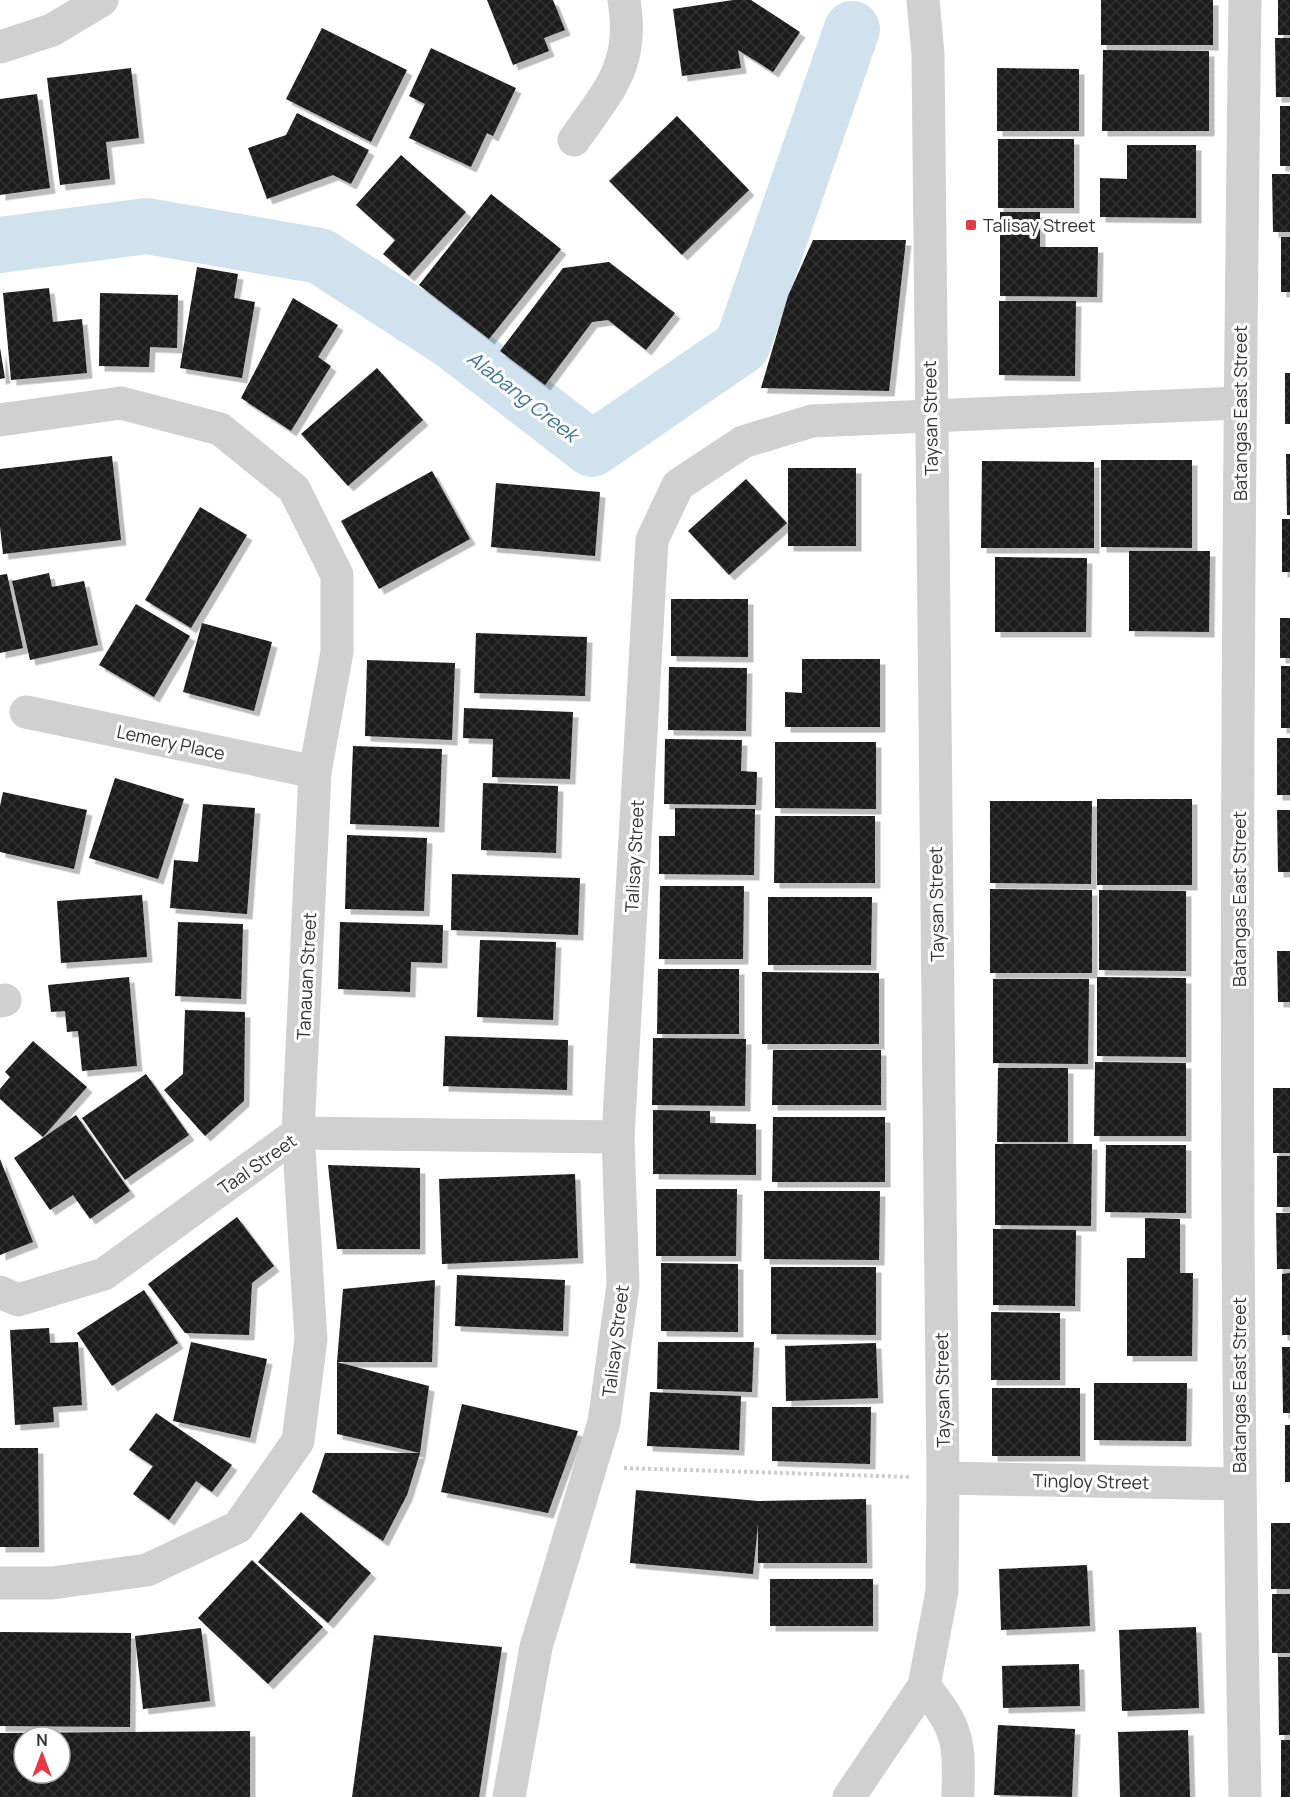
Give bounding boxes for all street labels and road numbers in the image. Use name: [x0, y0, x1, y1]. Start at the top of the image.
street label: Batangas East Street: [1228, 325, 1252, 501]
street label: Taysan Street: [917, 360, 943, 476]
street label: Lemery Place: [115, 719, 227, 765]
street label: Talisay Street: [619, 799, 649, 913]
street label: Batangas East Street: [1227, 811, 1251, 987]
street label: Taysan Street: [923, 846, 949, 962]
street label: Tanauan Street: [291, 911, 321, 1041]
street label: Taal Street: [213, 1128, 301, 1200]
street label: Talisay Street: [596, 1284, 634, 1398]
street label: Batangas East Street: [1227, 1297, 1251, 1473]
street label: Taysan Street: [929, 1332, 955, 1448]
street label: Tingloy Street: [1032, 1468, 1150, 1494]

